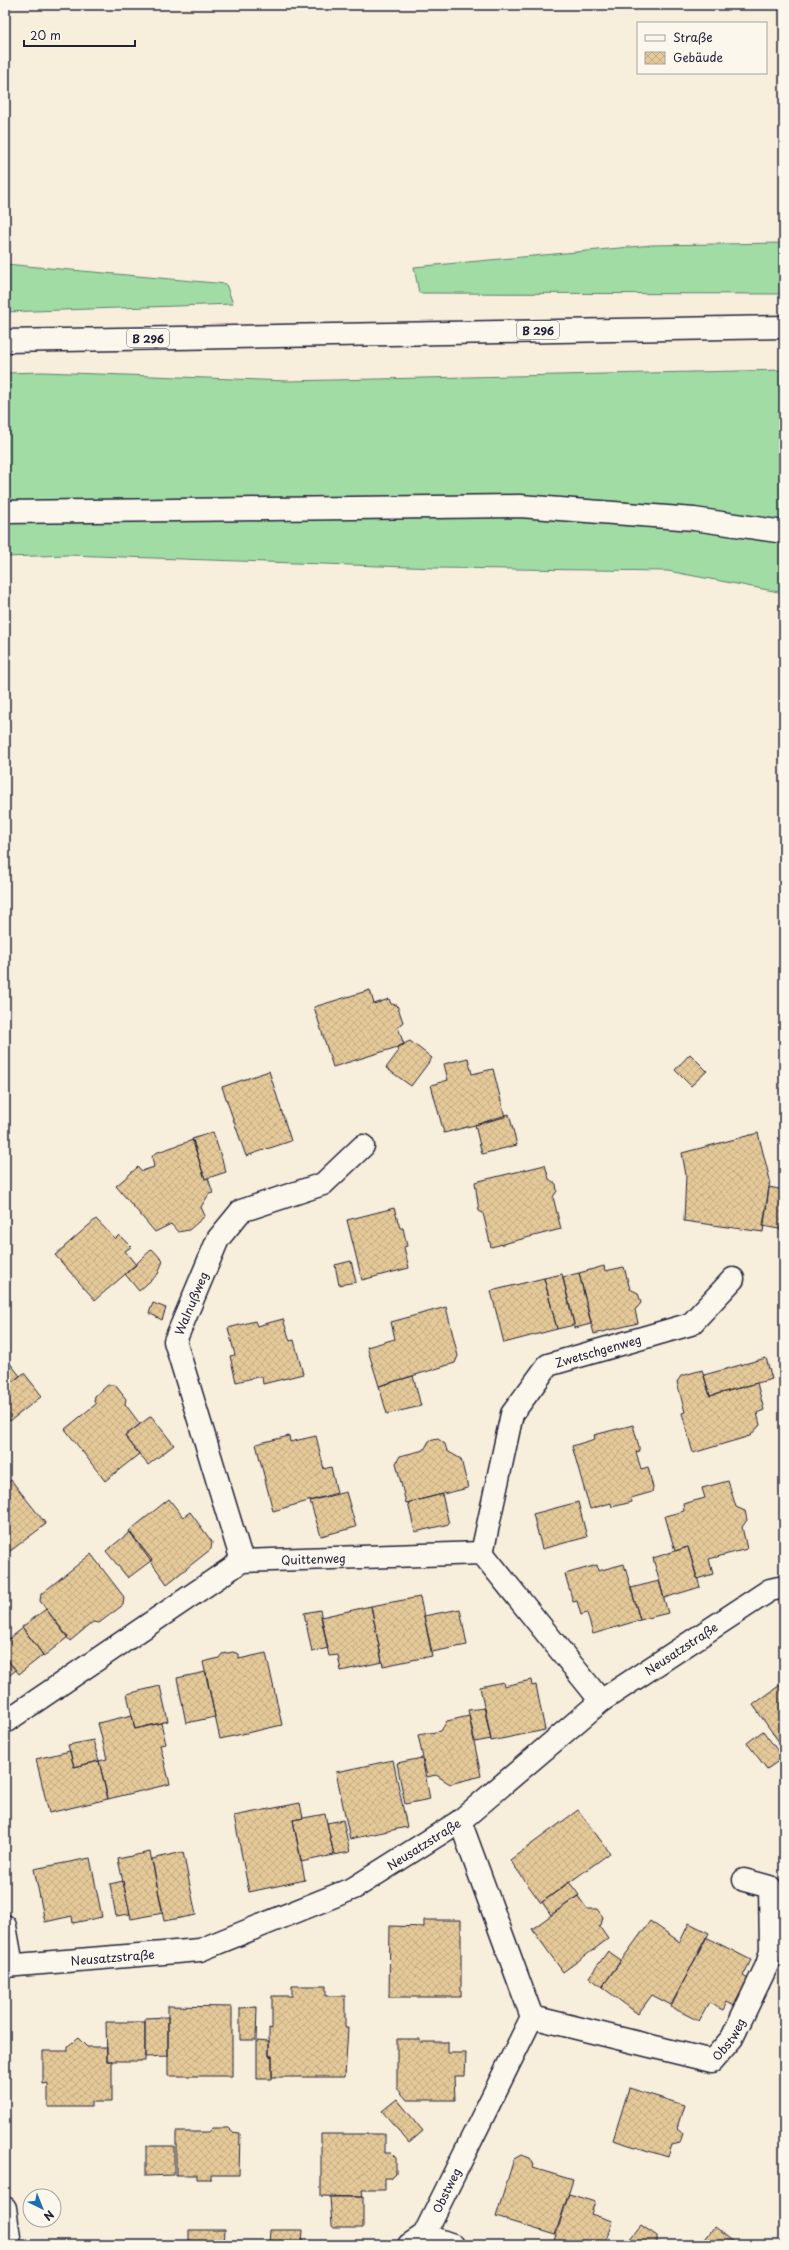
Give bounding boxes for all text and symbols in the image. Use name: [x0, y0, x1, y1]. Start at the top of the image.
scale bar: [24, 22, 135, 48]
legend: [637, 22, 767, 74]
text: 20 m: [30, 26, 61, 44]
text: Straße: [673, 28, 713, 46]
text: Gebäude: [673, 48, 723, 66]
road number: B 296: [517, 321, 559, 339]
road number: B 296: [127, 329, 169, 347]
street label: Walnußweg: [170, 1269, 212, 1338]
street label: Zwetschgenweg: [553, 1330, 643, 1372]
street label: Quittenweg: [281, 1549, 346, 1569]
street label: Neusatzstraße: [641, 1618, 721, 1679]
street label: Neusatzstraße: [383, 1814, 464, 1874]
street label: Neusatzstraße: [70, 1945, 155, 1970]
street label: Obstweg: [707, 2015, 749, 2064]
street label: Obstweg: [427, 2165, 465, 2216]
north arrow: [22, 2188, 62, 2228]
text: N: [40, 2206, 58, 2225]

